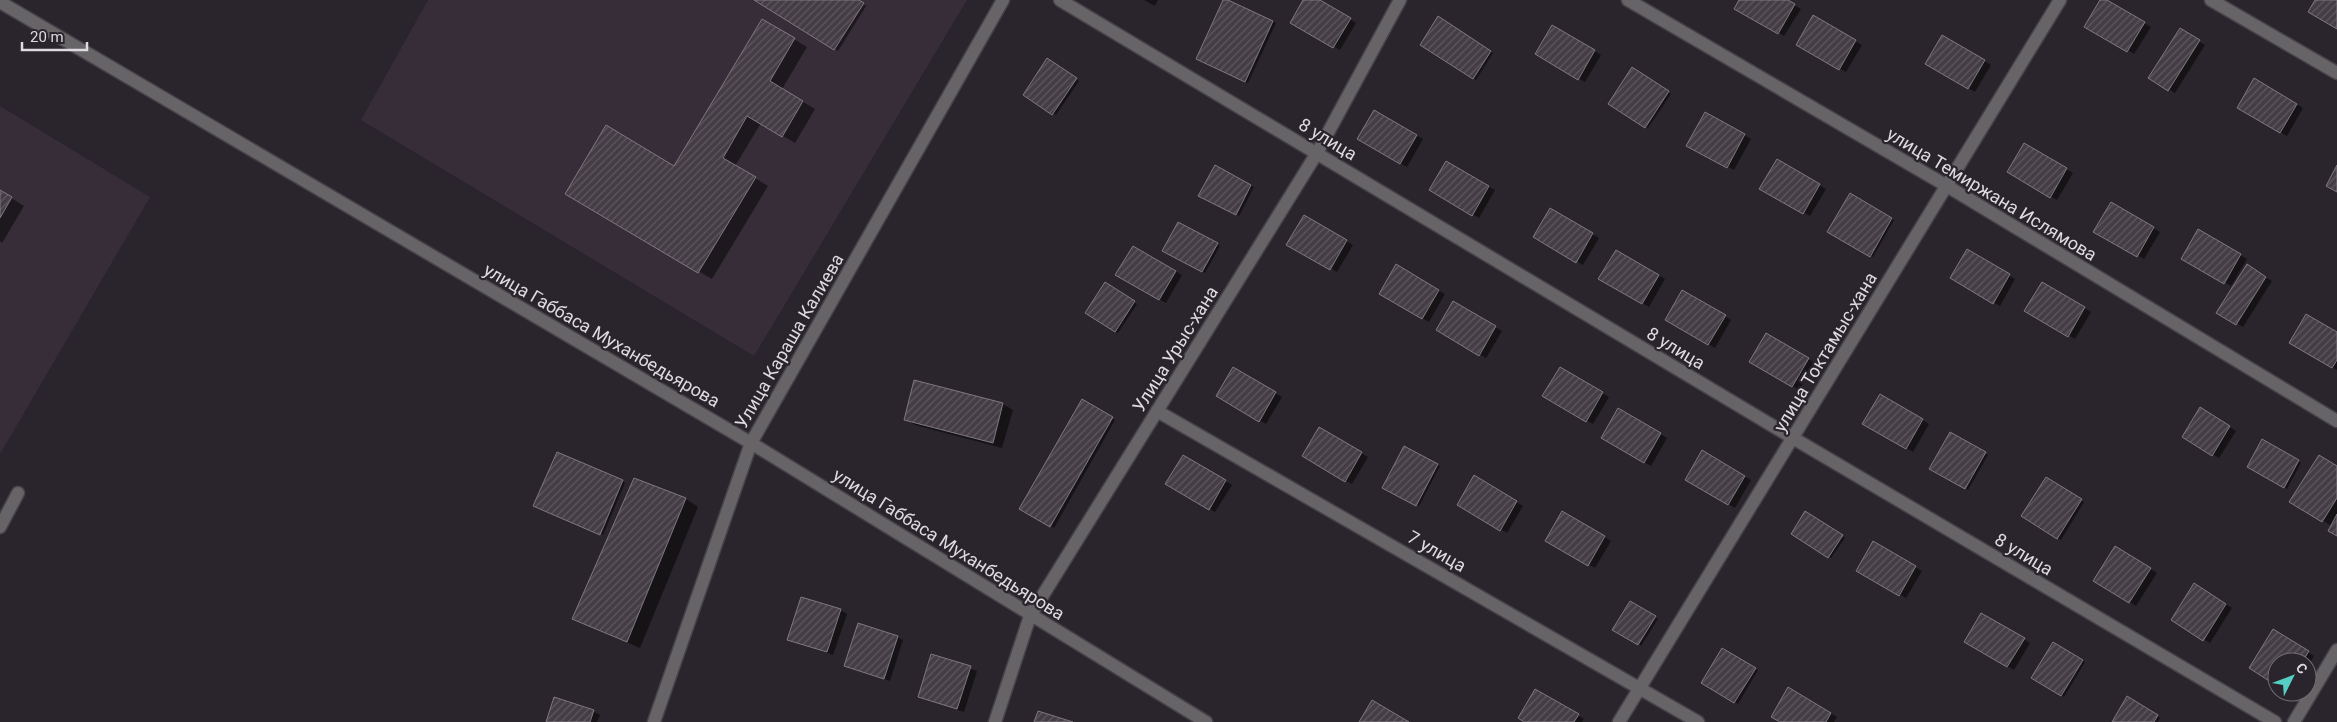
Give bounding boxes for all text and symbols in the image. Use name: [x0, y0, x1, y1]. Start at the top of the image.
scale bar: [22, 20, 88, 52]
text: 20 m: [30, 28, 64, 46]
street label: 8 улица: [1295, 114, 1361, 164]
street label: улица Темиржана Ислямова: [1883, 123, 2101, 265]
street label: Улица Караша Калиева: [730, 250, 848, 432]
street label: улица Габбаса Муханбедьярова: [480, 259, 724, 411]
street label: улица Токтамыс-хана: [1769, 268, 1881, 436]
street label: Улица Урыс-хана: [1128, 282, 1222, 416]
street label: 8 улица: [1643, 323, 1709, 373]
street label: улица Габбаса Муханбедьярова: [829, 464, 1069, 624]
street label: 7 улица: [1404, 526, 1470, 576]
street label: 8 улица: [1991, 529, 2057, 579]
north arrow: [2267, 652, 2317, 702]
text: С: [2293, 660, 2311, 677]

